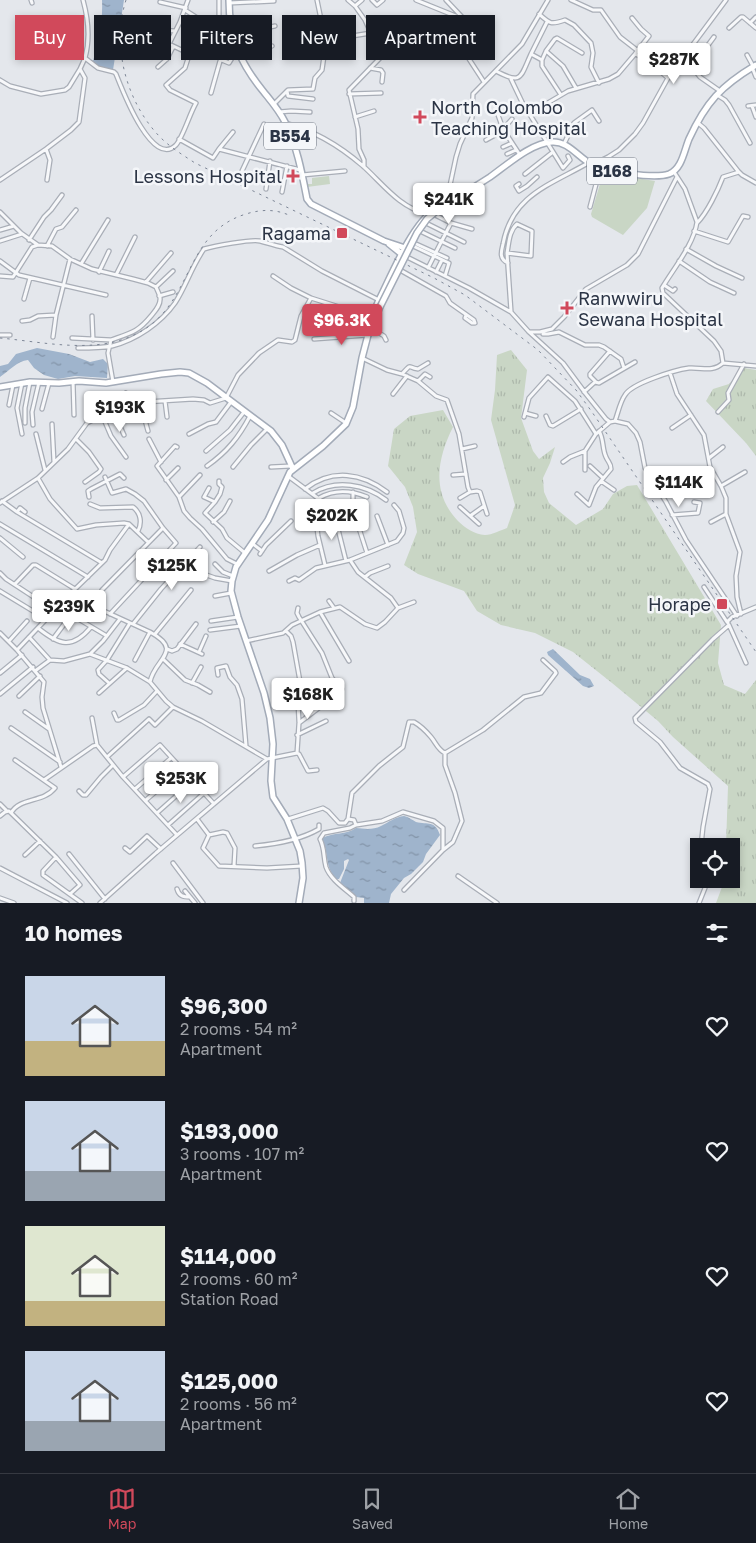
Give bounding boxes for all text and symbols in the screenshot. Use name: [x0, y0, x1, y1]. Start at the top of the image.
chip: Buy: [15, 15, 84, 60]
chip: Rent: [94, 15, 171, 60]
chip: Filters: [181, 15, 272, 60]
chip: New: [282, 15, 356, 60]
chip: Apartment: [366, 15, 495, 60]
pin: $287K: [639, 42, 709, 85]
text: $287K: [648, 49, 700, 69]
place label: North Colombo Teaching Hospital: [431, 96, 587, 139]
marker: North Colombo Teaching Hospital: [413, 110, 427, 124]
road number: B554: [264, 122, 316, 150]
road number: B168: [587, 158, 637, 185]
place label: Lessons Hospital: [133, 165, 282, 187]
marker: Lessons Hospital: [286, 169, 300, 183]
pin: $241K: [414, 182, 484, 225]
text: $241K: [424, 189, 474, 209]
place label: Ragama: [261, 222, 331, 244]
marker: Ragama: [335, 226, 349, 240]
place label: Ranwwiru Sewana Hospital: [578, 287, 723, 330]
marker: Ranwwiru Sewana Hospital: [560, 301, 574, 315]
pin: $96.3K: [301, 304, 383, 346]
text: $96.3K: [313, 310, 371, 330]
pin: $193K: [85, 390, 155, 433]
text: $193K: [95, 397, 145, 417]
pin: $114K: [644, 466, 714, 508]
text: $114K: [655, 472, 703, 492]
pin: $202K: [297, 498, 367, 541]
text: $202K: [306, 505, 358, 525]
pin: $125K: [137, 548, 207, 591]
text: $125K: [147, 555, 197, 575]
pin: $239K: [34, 590, 104, 632]
place label: Horape: [648, 593, 711, 615]
text: $239K: [43, 596, 95, 616]
marker: Horape: [715, 597, 729, 611]
pin: $168K: [273, 678, 343, 720]
text: $168K: [283, 684, 333, 704]
pin: $253K: [146, 762, 216, 804]
text: $253K: [155, 768, 207, 788]
map controls: [690, 838, 740, 888]
button: locate: [690, 838, 740, 888]
icon: filters: [703, 919, 731, 947]
text: 10 homes: [25, 920, 123, 946]
text: $96,300: [180, 993, 268, 1019]
icon: home: [65, 996, 125, 1056]
icon: heart: [703, 1012, 731, 1040]
text: 2 rooms · 54 m²: [180, 1019, 297, 1039]
text: Apartment: [180, 1039, 262, 1059]
text: $193,000: [180, 1118, 279, 1144]
icon: home: [65, 1121, 125, 1181]
icon: heart: [703, 1137, 731, 1165]
text: 3 rooms · 107 m²: [180, 1144, 304, 1164]
text: Apartment: [180, 1164, 262, 1184]
text: $114,000: [180, 1243, 277, 1269]
icon: home: [65, 1246, 125, 1306]
icon: heart: [703, 1262, 731, 1290]
text: 2 rooms · 60 m²: [180, 1269, 298, 1289]
text: Station Road: [180, 1289, 279, 1309]
text: $125,000: [180, 1368, 278, 1394]
icon: home: [65, 1371, 125, 1431]
icon: heart: [703, 1387, 731, 1415]
text: 2 rooms · 56 m²: [180, 1394, 297, 1414]
text: Apartment: [180, 1414, 262, 1434]
tab: Map: [108, 1485, 136, 1532]
tab: Saved: [352, 1485, 393, 1532]
tab: Home: [609, 1485, 648, 1532]

